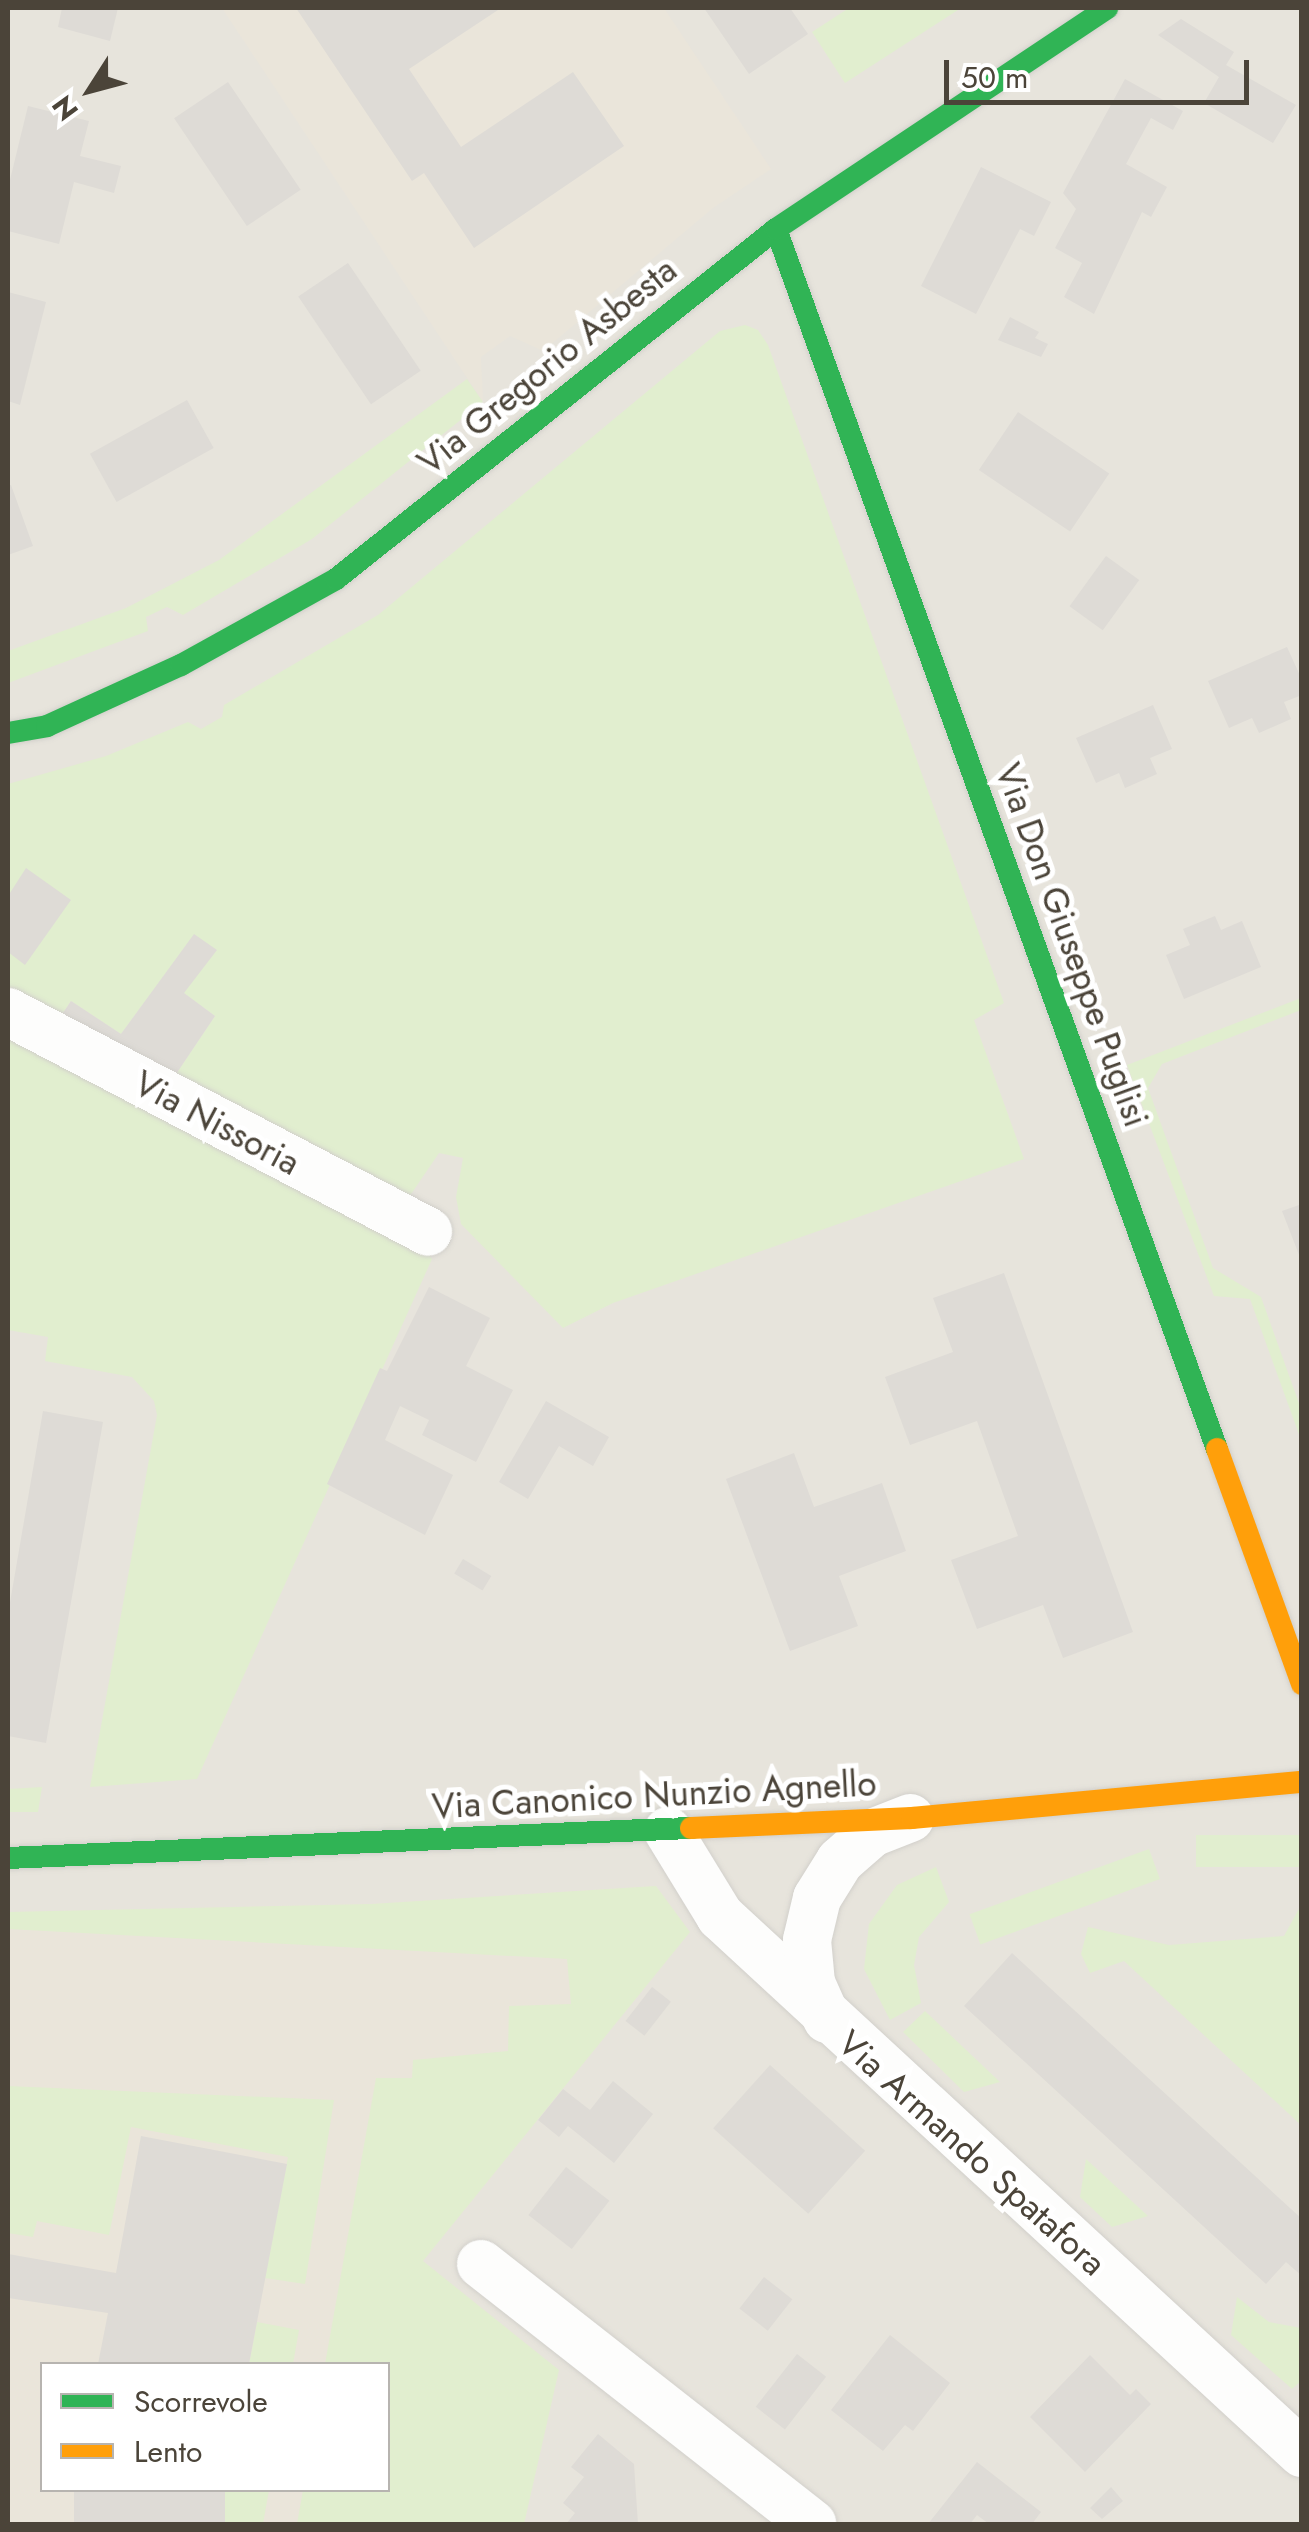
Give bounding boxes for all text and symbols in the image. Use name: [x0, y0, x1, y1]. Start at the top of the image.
north arrow: [40, 40, 140, 140]
scale bar: [949, 40, 1254, 102]
text: 50 m: [961, 56, 1028, 99]
text: N: [42, 87, 88, 129]
street label: Via Gregorio Asbesta: [409, 249, 685, 483]
street label: Via Don Giuseppe Puglisi: [987, 758, 1157, 1132]
street label: Via Nissoria: [127, 1062, 307, 1184]
street label: Via Canonico Nunzio Agnello: [431, 1762, 877, 1828]
street label: Via Armando Spatafora: [829, 2022, 1115, 2284]
legend: [40, 2362, 390, 2492]
text: Scorrevole: [134, 2380, 268, 2423]
text: Lento: [134, 2430, 202, 2473]

